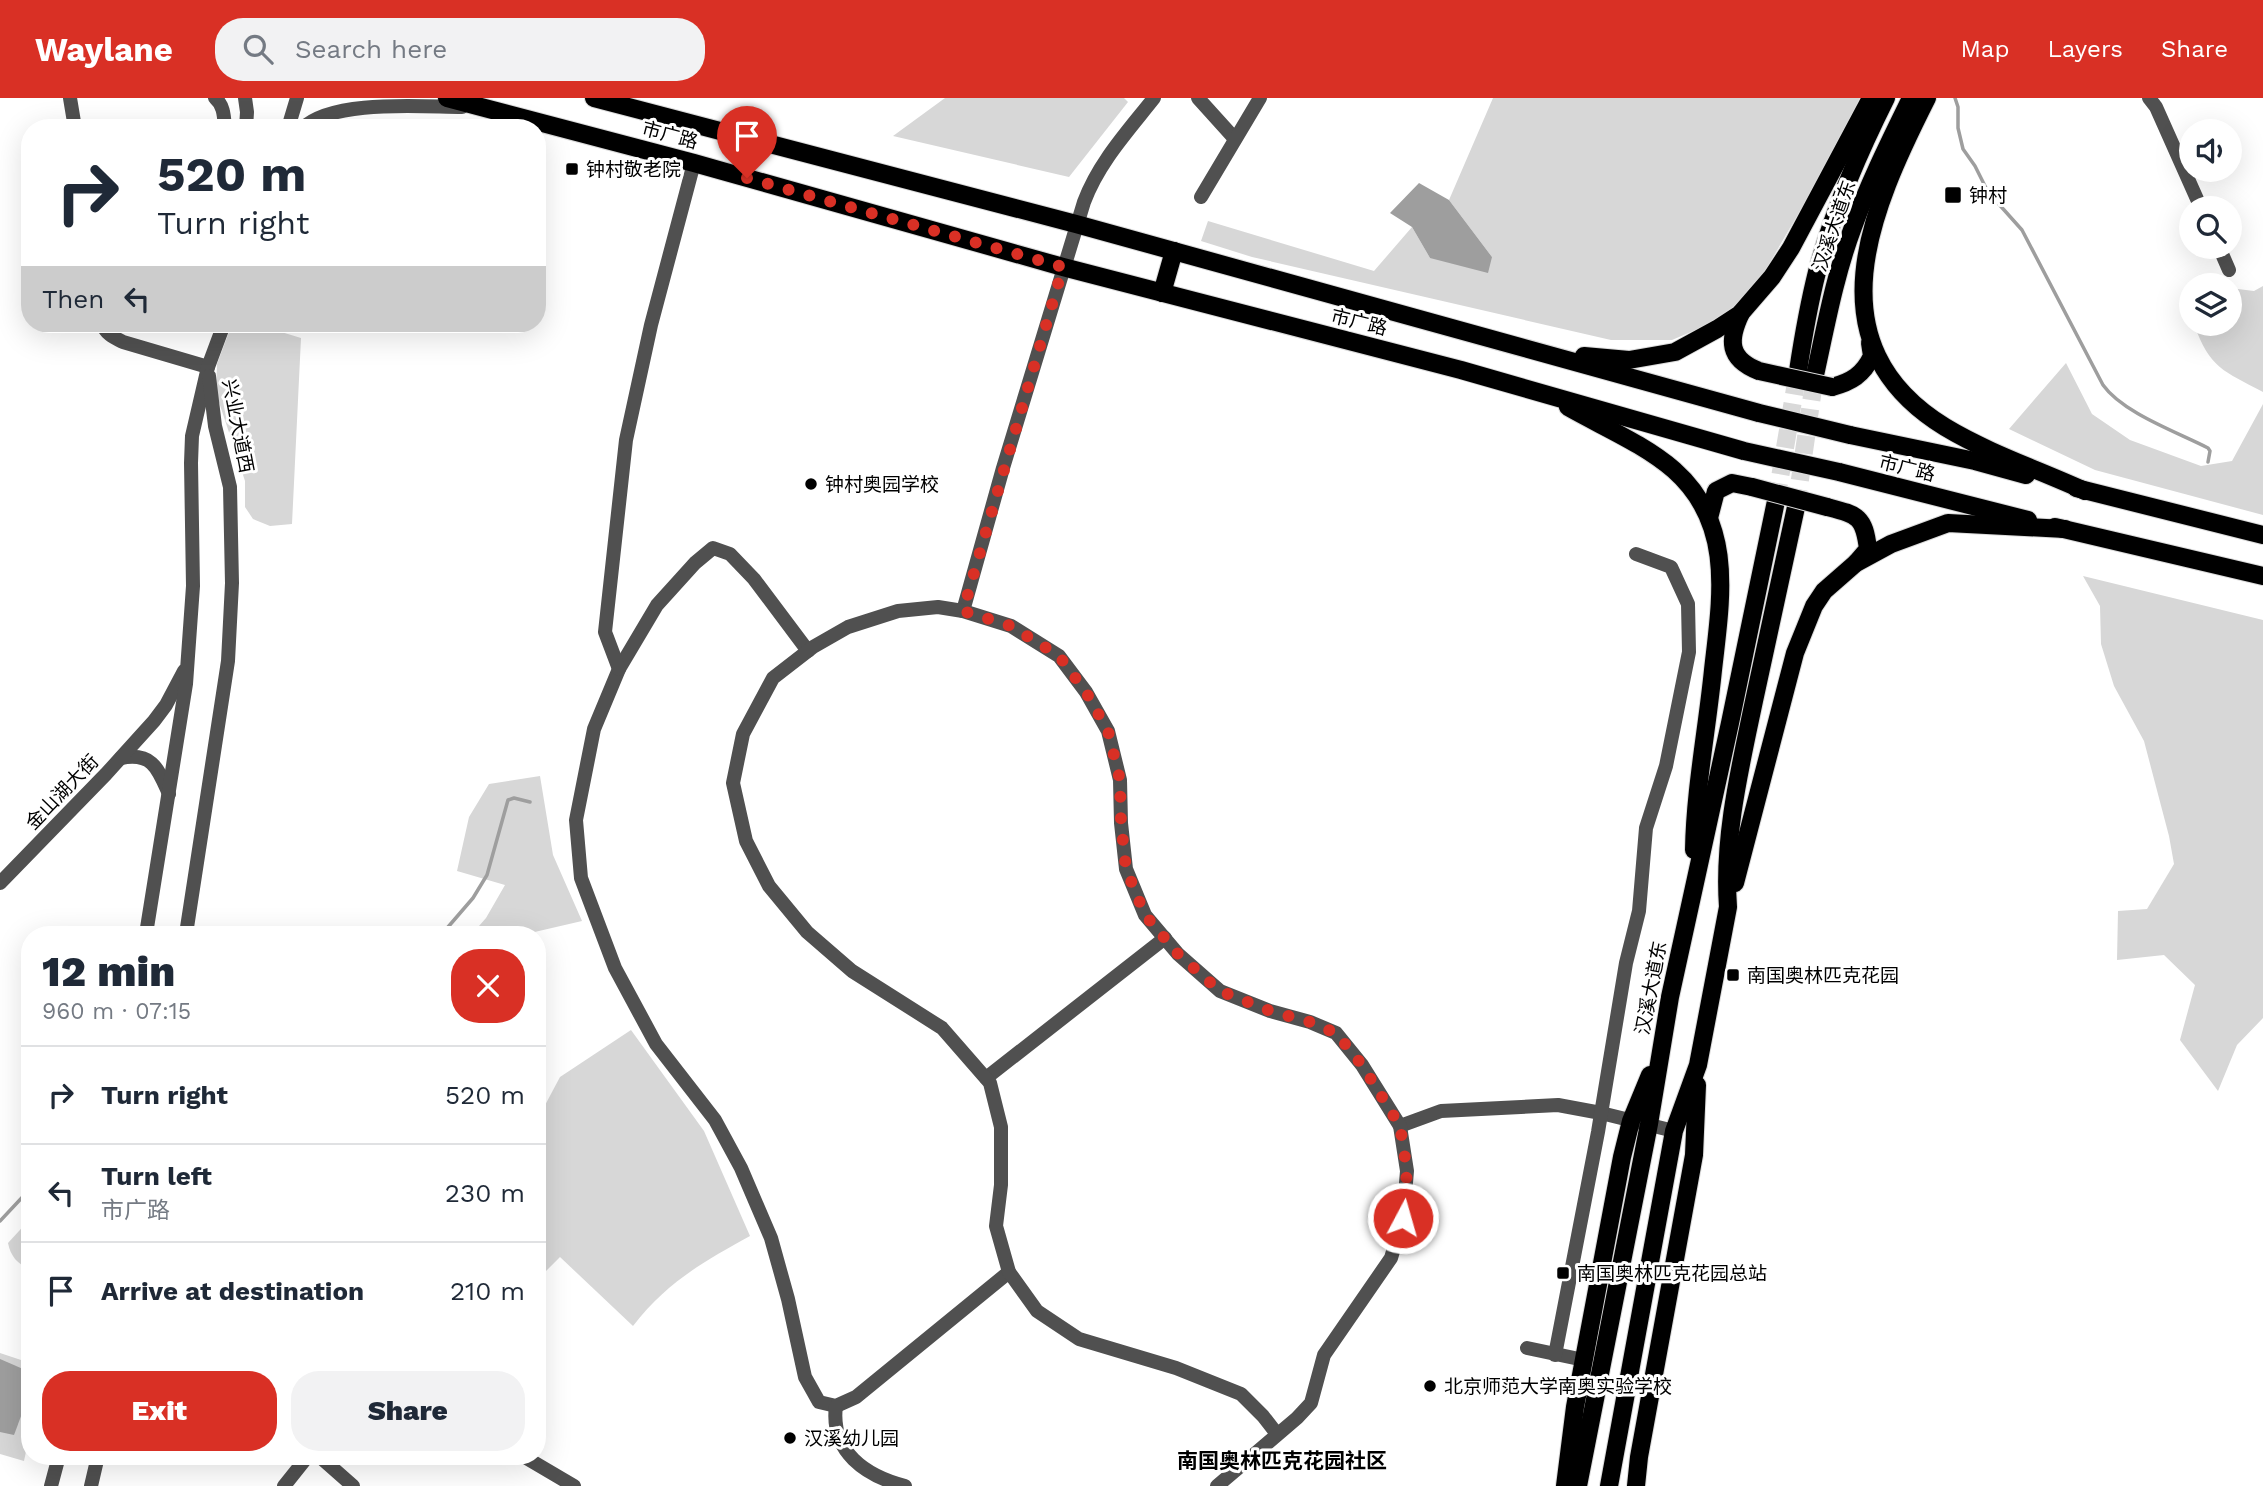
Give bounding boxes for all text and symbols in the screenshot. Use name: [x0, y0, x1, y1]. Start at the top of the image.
search box: [215, 18, 705, 81]
text: Waylane: [35, 30, 173, 69]
icon: search: [239, 30, 277, 68]
text: Search here: [295, 34, 447, 64]
text: Map: [1961, 35, 2009, 63]
text: Layers: [2047, 35, 2123, 63]
text: Share: [2161, 35, 2228, 63]
pin: [717, 106, 777, 178]
street label: 市广路: [639, 117, 701, 153]
icon: arrive: [728, 117, 766, 155]
map controls: [2179, 119, 2242, 336]
button: sound: [2179, 119, 2242, 182]
text: 520 m: [157, 145, 306, 203]
icon: right: [42, 147, 133, 238]
place label: 钟村敬老院: [586, 158, 681, 181]
marker: 钟村敬老院: [564, 161, 580, 177]
street label: 汉溪大道东: [1808, 177, 1860, 275]
place label: 钟村: [1969, 184, 2007, 207]
marker: 钟村: [1943, 185, 1963, 205]
button: search: [2179, 196, 2242, 259]
text: Turn right: [157, 204, 309, 242]
button: layers: [2179, 273, 2242, 336]
icon: left: [118, 280, 156, 318]
text: Then: [42, 284, 104, 314]
street label: 市广路: [1329, 304, 1389, 340]
street label: 兴业大道西: [218, 377, 258, 475]
street label: 市广路: [1877, 450, 1937, 486]
place label: 钟村奥园学校: [825, 473, 939, 496]
marker: 钟村奥园学校: [803, 476, 819, 492]
street label: 金山湖大街: [21, 750, 103, 834]
street label: 汉溪大道东: [1631, 939, 1671, 1037]
text: 12 min: [42, 947, 175, 996]
button: close: [451, 949, 525, 1023]
place label: 南国奥林匹克花园: [1747, 964, 1899, 987]
marker: 南国奥林匹克花园: [1725, 967, 1741, 983]
text: 960 m · 07:15: [42, 998, 191, 1025]
icon: right: [42, 1076, 80, 1114]
text: Turn right: [101, 1080, 228, 1110]
text: 520 m: [445, 1080, 525, 1110]
text: Turn left: [101, 1161, 212, 1191]
icon: left: [42, 1174, 80, 1212]
text: 230 m: [445, 1178, 525, 1208]
position arrow: [1366, 1181, 1440, 1255]
text: 市广路: [101, 1197, 170, 1224]
place label: 南国奥林匹克花园总站: [1577, 1262, 1767, 1285]
marker: 南国奥林匹克花园总站: [1555, 1265, 1571, 1281]
icon: arrive: [42, 1272, 80, 1310]
text: Arrive at destination: [101, 1276, 364, 1306]
text: 210 m: [450, 1276, 525, 1306]
button: Exit: [42, 1371, 277, 1451]
button: Share: [291, 1371, 525, 1451]
place label: 北京师范大学南奥实验学校: [1444, 1375, 1672, 1398]
marker: 北京师范大学南奥实验学校: [1422, 1378, 1438, 1394]
place label: 汉溪幼儿园: [804, 1427, 899, 1450]
marker: 汉溪幼儿园: [782, 1430, 798, 1446]
district label: 南国奥林匹克花园社区: [1177, 1448, 1387, 1473]

